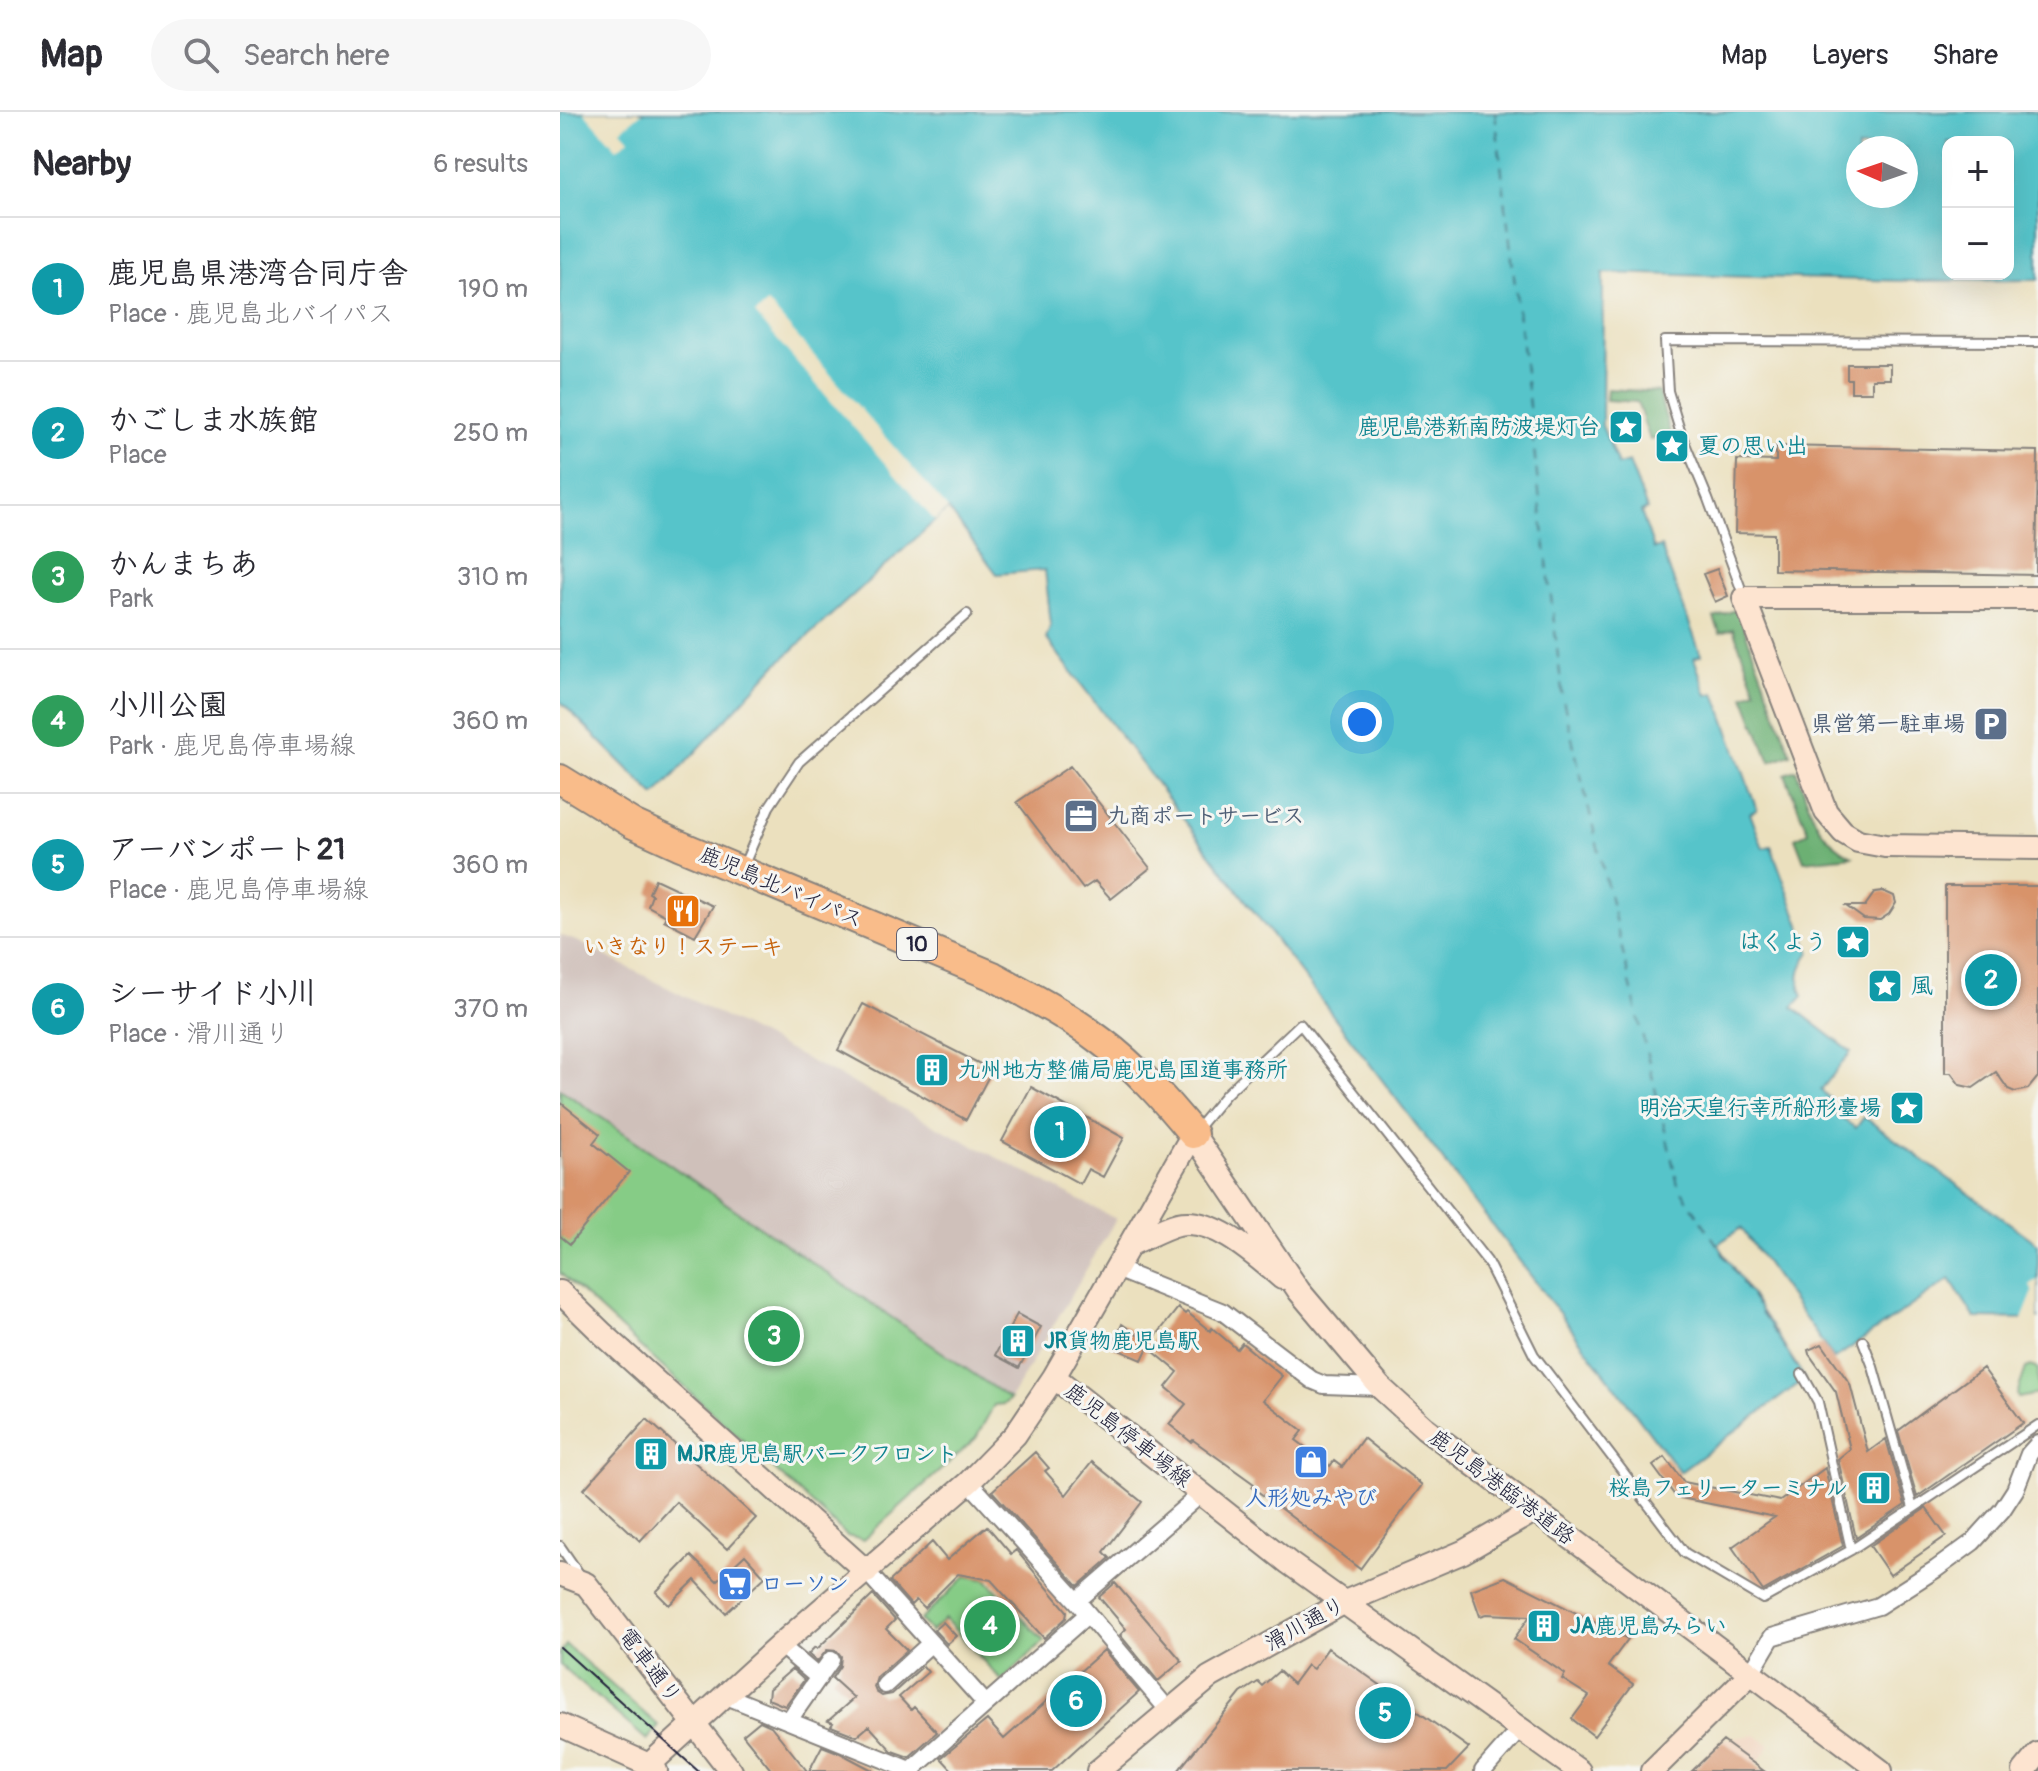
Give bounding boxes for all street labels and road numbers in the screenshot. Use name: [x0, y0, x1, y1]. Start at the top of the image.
street label: 鹿児島北バイパス: [695, 840, 867, 934]
road number: 10: [897, 928, 937, 960]
street label: 鹿児島停車場線: [1059, 1377, 1197, 1493]
street label: 鹿児島港臨港道路: [1423, 1423, 1581, 1551]
street label: 滑川通り: [1260, 1590, 1350, 1658]
street label: 電車通り: [612, 1622, 688, 1710]

